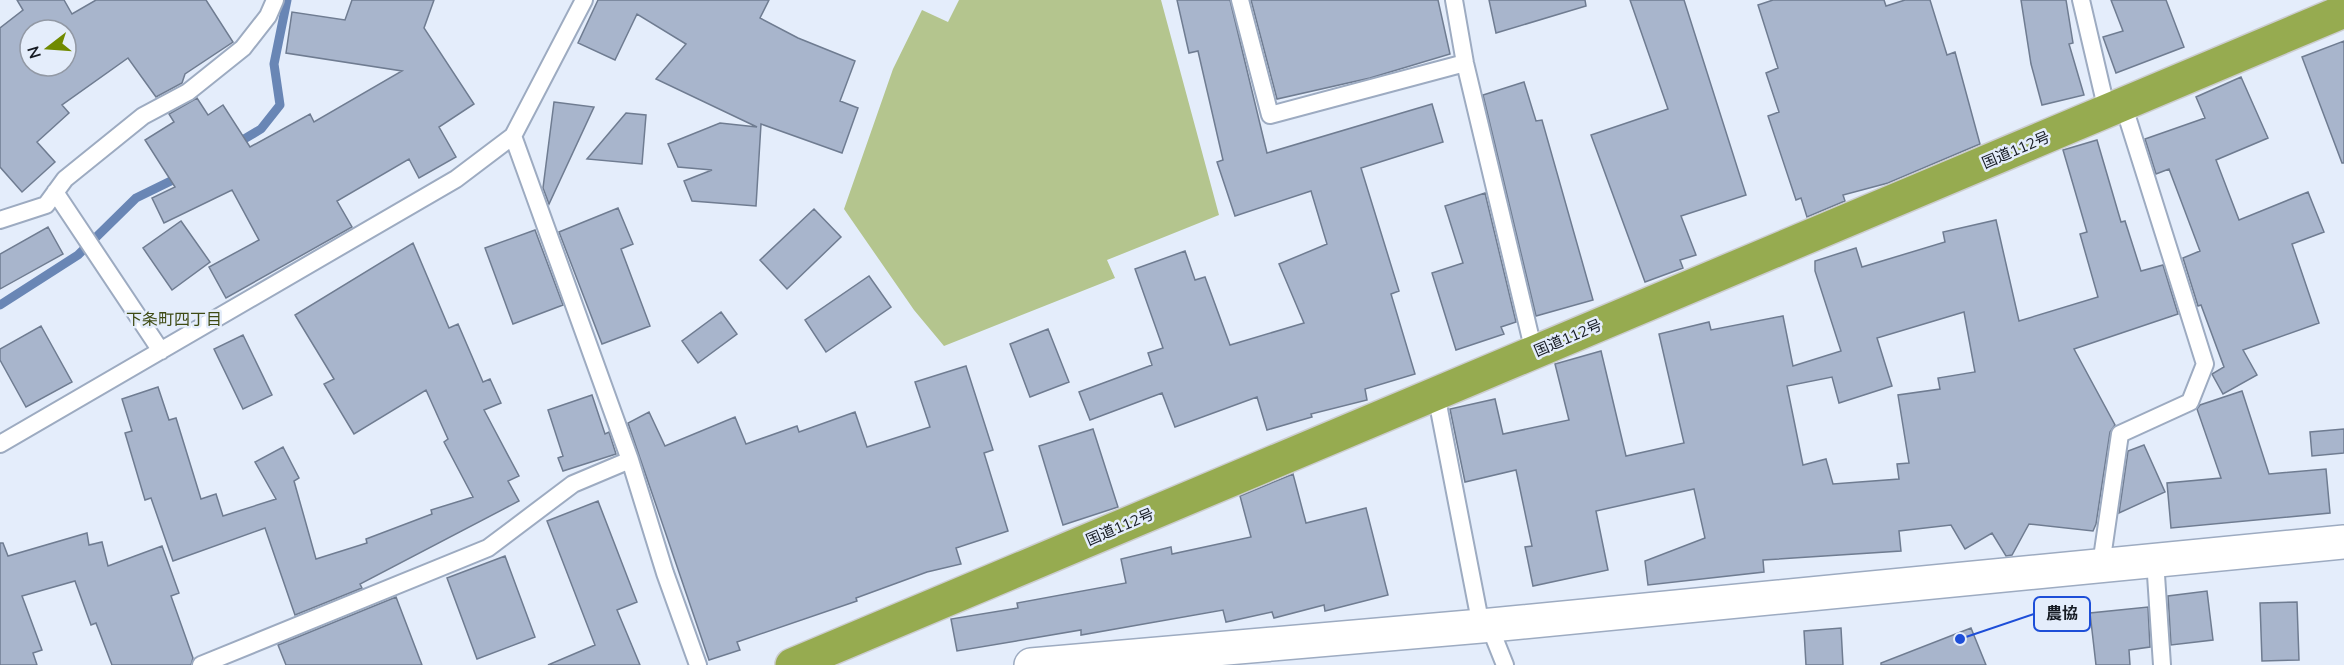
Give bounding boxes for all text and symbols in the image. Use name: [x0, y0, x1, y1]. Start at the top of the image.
north arrow: [18, 18, 78, 78]
text: N: [22, 44, 45, 61]
street label: 国道112号: [1979, 127, 2053, 172]
district label: 下条町四丁目: [126, 309, 222, 329]
street label: 国道112号: [1531, 315, 1605, 360]
street label: 国道112号: [1083, 504, 1157, 549]
callout: 農協: [2034, 597, 2090, 631]
text: 農協: [2046, 603, 2078, 623]

